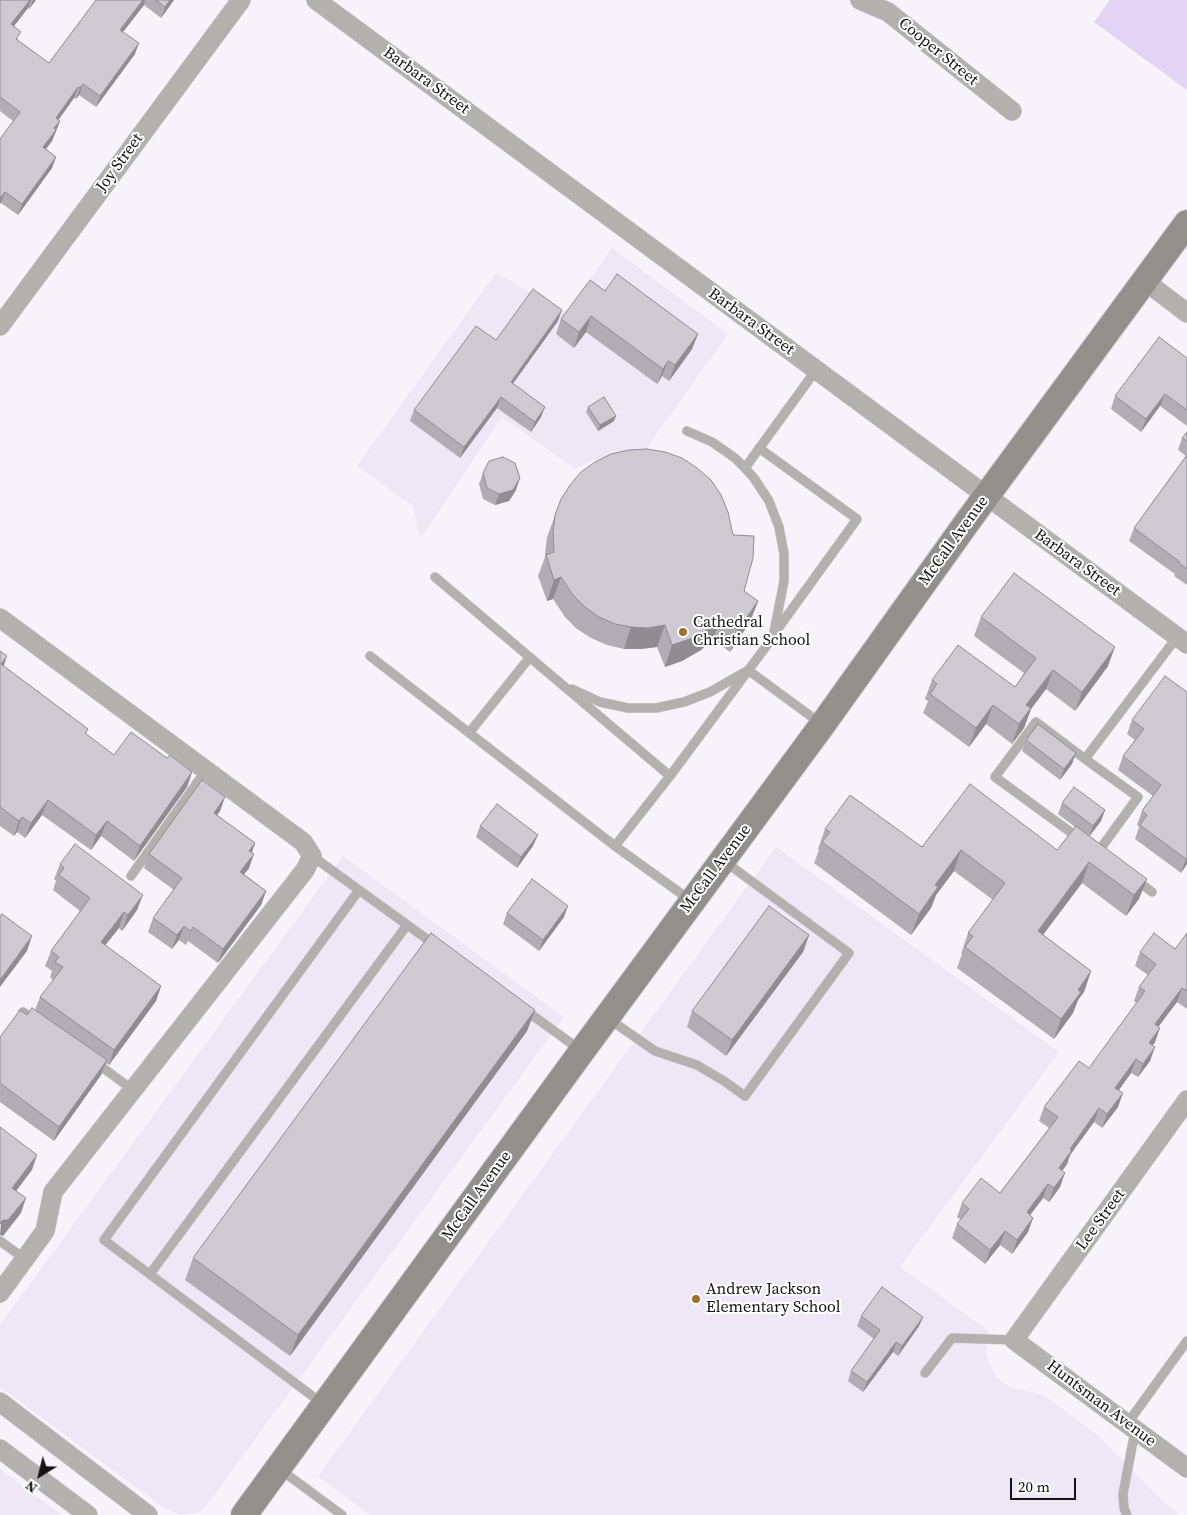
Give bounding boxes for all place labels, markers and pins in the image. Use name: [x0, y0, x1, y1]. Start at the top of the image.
place label: Cathedral Christian School: [693, 613, 810, 651]
marker: Cathedral Christian School: [677, 626, 689, 638]
place label: Andrew Jackson Elementary School: [706, 1280, 840, 1318]
marker: Andrew Jackson Elementary School: [690, 1293, 702, 1305]

